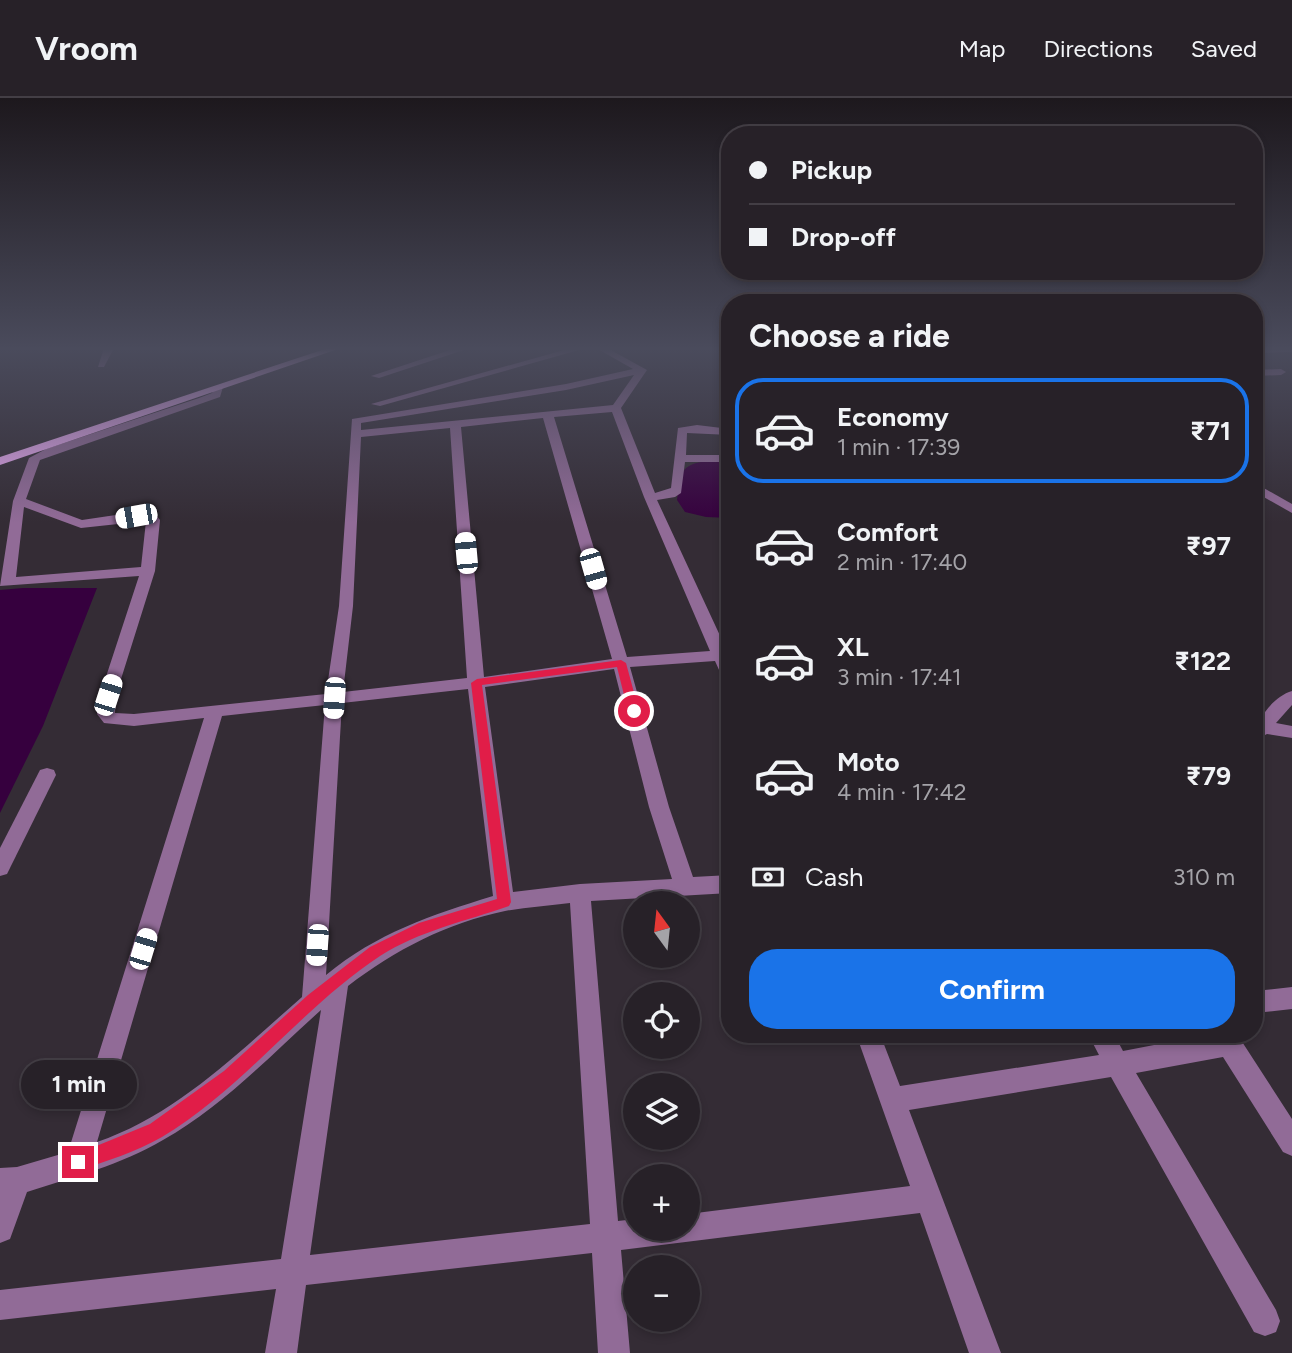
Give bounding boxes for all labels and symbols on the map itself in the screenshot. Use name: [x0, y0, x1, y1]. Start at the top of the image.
car: [114, 502, 159, 530]
car: [454, 531, 479, 575]
car: [578, 546, 609, 592]
car: [92, 672, 125, 718]
car: [323, 676, 346, 720]
route start: [618, 695, 650, 727]
north arrow: [623, 891, 700, 968]
car: [306, 923, 329, 967]
car: [127, 926, 160, 972]
callout: 1 min: [20, 1060, 136, 1110]
route end: [62, 1146, 94, 1178]

